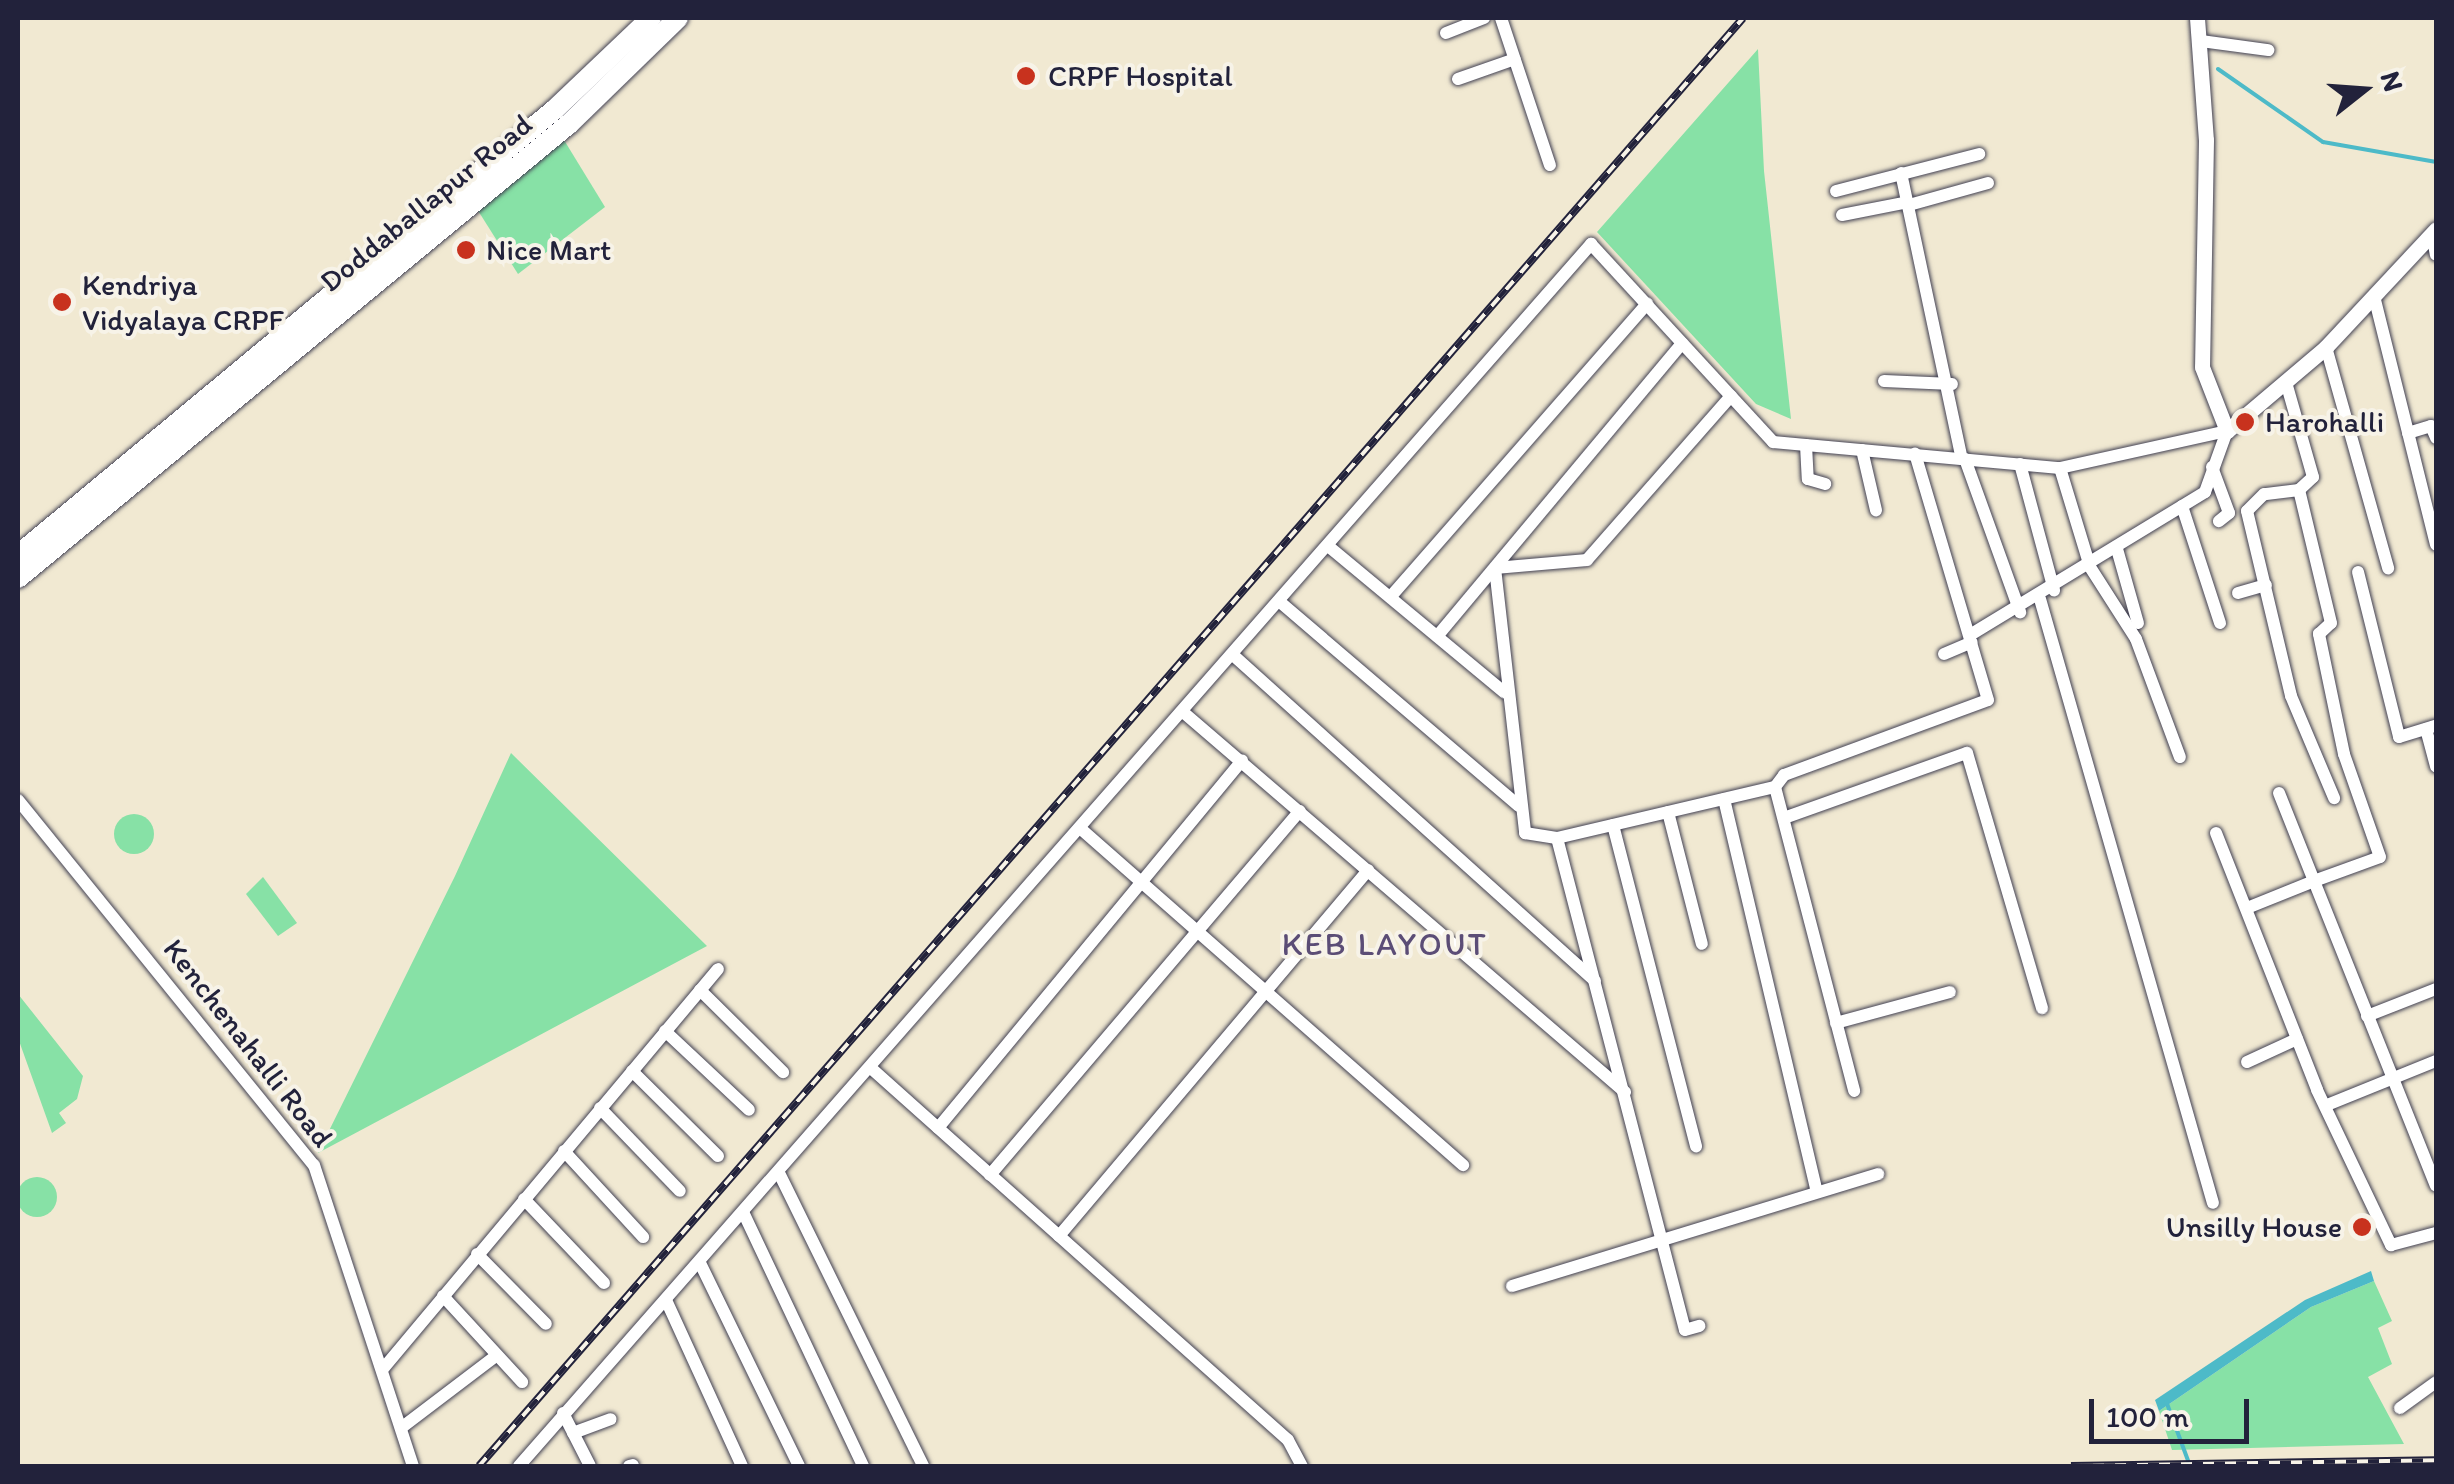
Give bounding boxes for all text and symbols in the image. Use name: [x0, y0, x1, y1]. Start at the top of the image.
north arrow: [2314, 40, 2414, 140]
place label: CRPF Hospital: [1048, 58, 1233, 94]
marker: CRPF Hospital: [1013, 63, 1039, 89]
text: N: [2374, 67, 2412, 95]
street label: Doddaballapur Road: [313, 107, 539, 299]
place label: Nice Mart: [486, 232, 611, 268]
marker: Nice Mart: [455, 239, 477, 261]
place label: Kendriya Vidyalaya CRPF: [82, 267, 284, 338]
marker: Kendriya Vidyalaya CRPF: [51, 291, 73, 313]
place label: Harohalli: [2265, 404, 2384, 440]
marker: Harohalli: [2234, 411, 2256, 433]
district label: KEB LAYOUT: [1281, 925, 1489, 963]
street label: Kenchenahalli Road: [156, 932, 340, 1154]
place label: Unsilly House: [2166, 1209, 2342, 1245]
marker: Unsilly House: [2351, 1216, 2373, 1238]
scale bar: [2094, 1379, 2254, 1441]
text: 100 m: [2106, 1398, 2189, 1435]

